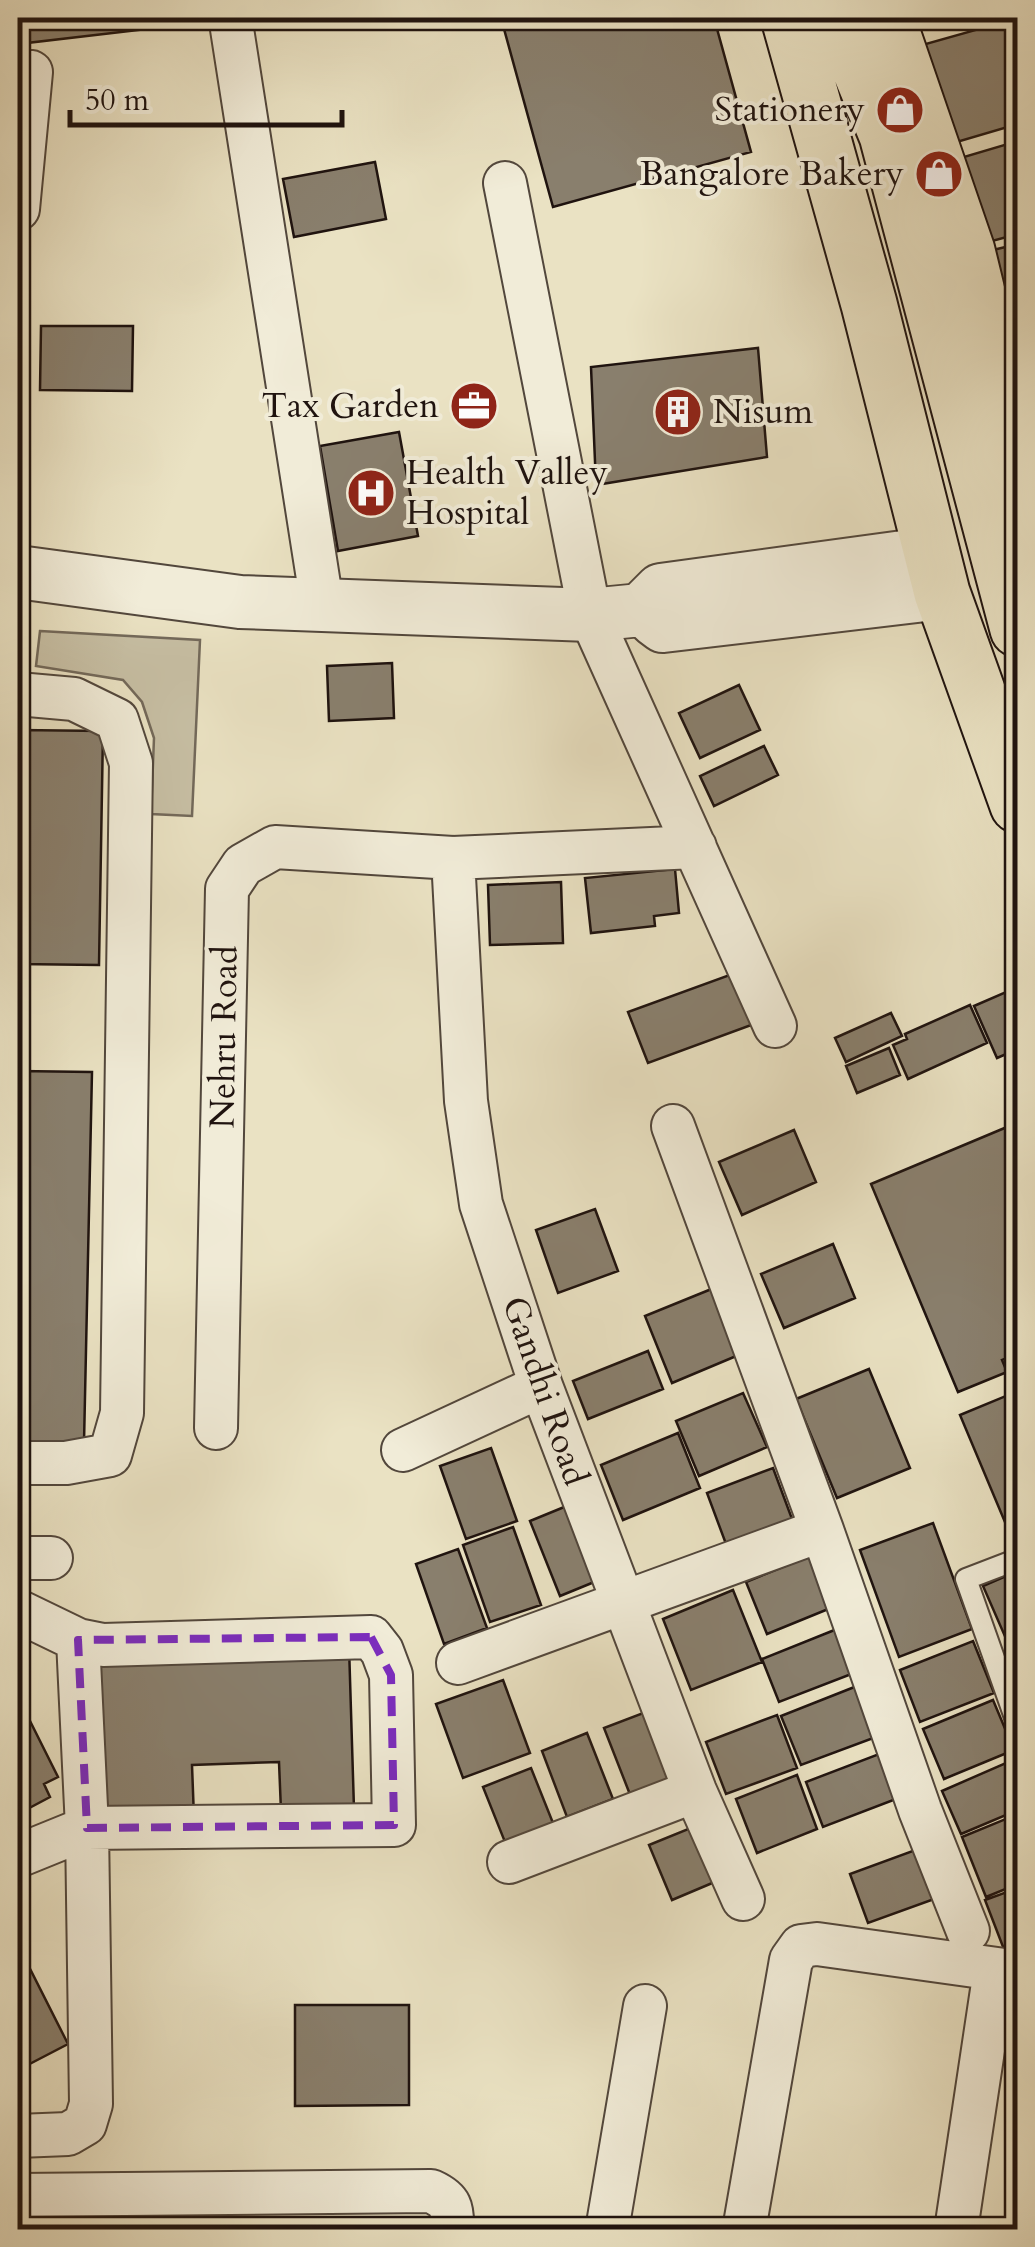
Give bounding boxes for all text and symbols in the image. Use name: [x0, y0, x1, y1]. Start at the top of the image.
scale bar: [70, 65, 342, 127]
text: 50 m: [85, 80, 150, 121]
shop icon: Stationery: [874, 84, 926, 136]
place label: Stationery: [714, 86, 865, 134]
shop icon: Bangalore Bakery: [913, 148, 965, 200]
place label: Bangalore Bakery: [640, 150, 905, 198]
office icon: Tax Garden: [448, 380, 500, 432]
place label: Tax Garden: [261, 382, 439, 430]
building icon: Nisum: [652, 386, 704, 438]
place label: Nisum: [713, 388, 814, 436]
place label: Health Valley Hospital: [406, 449, 608, 537]
hospital icon: Health Valley Hospital: [345, 467, 397, 519]
street label: Nehru Road: [198, 945, 250, 1129]
street label: Gandhi Road: [490, 1290, 600, 1492]

